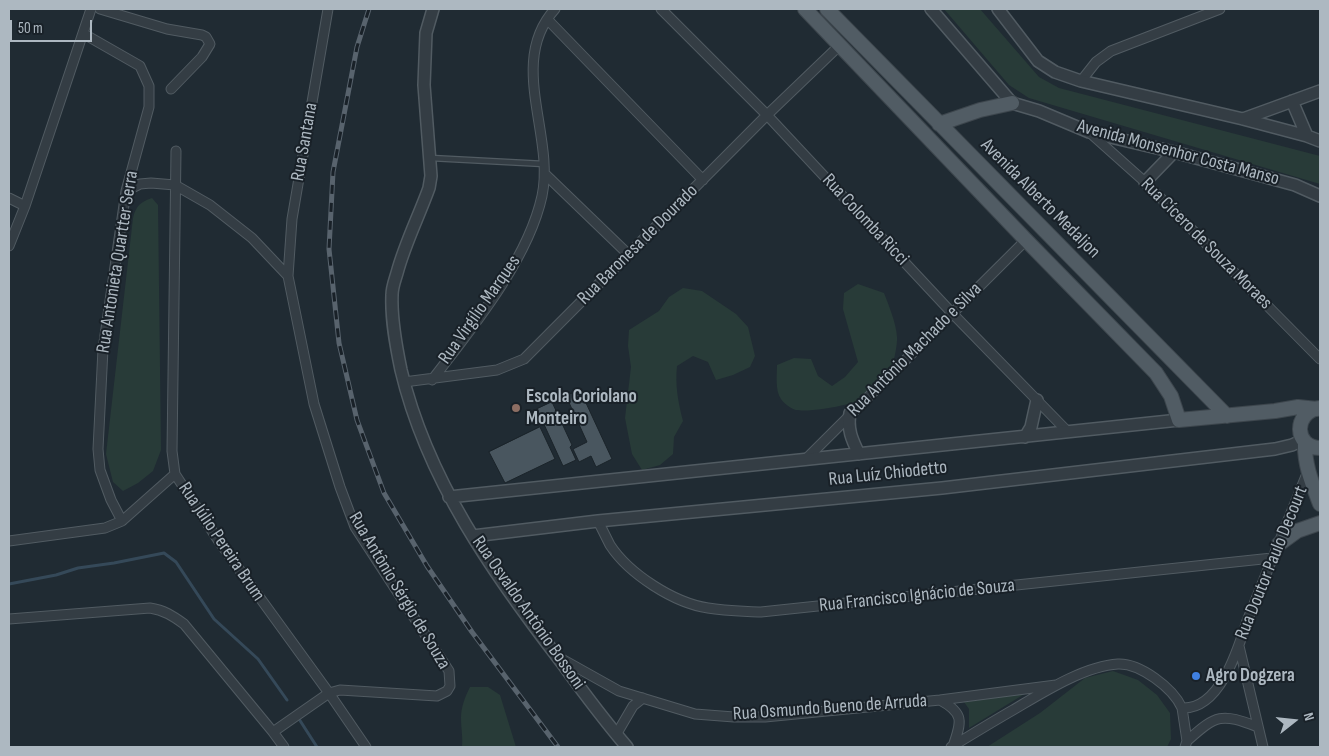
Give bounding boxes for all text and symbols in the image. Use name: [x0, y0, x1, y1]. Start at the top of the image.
scale bar: [12, 10, 95, 42]
text: 50 m: [18, 19, 43, 38]
street label: Rua Santana: [287, 101, 323, 183]
street label: Avenida Monsenhor Costa Manso: [1074, 115, 1282, 191]
street label: Avenida Alberto Medaljon: [975, 134, 1105, 264]
street label: Rua Antonieta Quartter Serra: [92, 169, 144, 355]
street label: Rua Colomba Ricci: [817, 170, 913, 270]
street label: Rua Cícero de Souza Moraes: [1135, 173, 1277, 315]
street label: Rua Baronesa de Dourado: [573, 180, 703, 310]
street label: Rua Virgílio Marques: [434, 251, 526, 369]
street label: Rua Antônio Machado e Silva: [843, 278, 987, 422]
place label: Escola Coriolano Monteiro: [526, 386, 637, 430]
marker: Escola Coriolano Monteiro: [510, 402, 522, 414]
street label: Rua Luíz Chiodetto: [828, 456, 948, 492]
street label: Rua Júlio Pereira Brum: [173, 478, 269, 606]
street label: Rua Doutor Paulo Decourt: [1231, 483, 1313, 643]
street label: Rua Antônio Sérgio de Souza: [343, 508, 455, 674]
street label: Rua Osvaldo Antônio Bossoni: [466, 532, 590, 694]
street label: Rua Francisco Ignácio de Souza: [818, 574, 1016, 618]
place label: Agro Dogzera: [1206, 665, 1295, 687]
marker: Agro Dogzera: [1190, 670, 1202, 682]
street label: Rua Osmundo Bueno de Arruda: [732, 690, 928, 726]
north arrow: [1269, 696, 1319, 746]
text: N: [1300, 711, 1318, 723]

